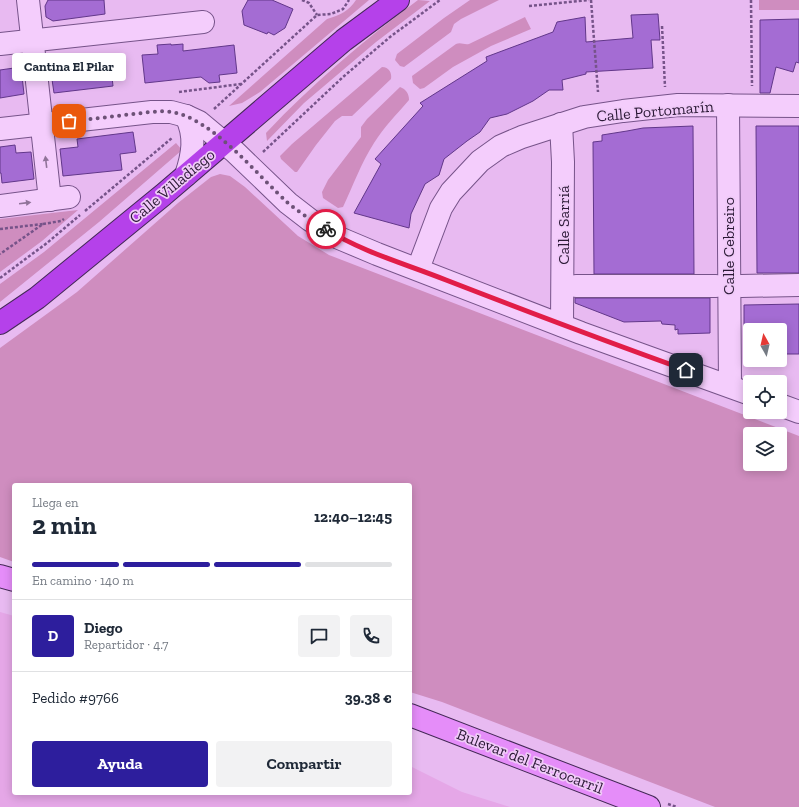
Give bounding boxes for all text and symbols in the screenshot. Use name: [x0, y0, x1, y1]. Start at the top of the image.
callout: Cantina El Pilar: [12, 53, 126, 81]
text: Cantina El Pilar: [24, 59, 114, 74]
street label: Calle Portomarín: [596, 96, 715, 126]
pin: [52, 104, 86, 138]
icon: bag: [58, 110, 80, 132]
street label: Calle Villadiego: [125, 145, 219, 227]
one-way arrow: [43, 156, 49, 168]
street label: Calle Sarriá: [554, 185, 573, 265]
street label: Calle Cebreiro: [719, 197, 738, 295]
one-way arrow: [19, 200, 31, 206]
courier: [306, 209, 346, 249]
icon: bike: [315, 218, 337, 240]
north arrow: [743, 323, 787, 367]
map controls: [743, 323, 787, 471]
pin: [669, 353, 703, 387]
icon: home: [675, 359, 697, 381]
button: locate: [743, 375, 787, 419]
button: layers: [743, 427, 787, 471]
text: Llega en: [32, 495, 79, 510]
text: 12:40–12:45: [314, 508, 392, 526]
text: 2 min: [32, 509, 97, 541]
text: En camino · 140 m: [32, 573, 134, 588]
button: chat: [298, 615, 340, 657]
button: phone: [350, 615, 392, 657]
text: Diego: [84, 619, 123, 637]
text: D: [48, 627, 58, 645]
text: Repartidor · 4.7: [84, 637, 168, 652]
text: Pedido #9766: [32, 689, 119, 707]
text: 39.38 €: [345, 689, 392, 707]
street label: Bulevar del Ferrocarril: [454, 724, 606, 798]
button: Ayuda: [32, 741, 208, 787]
button: Compartir: [216, 741, 392, 787]

